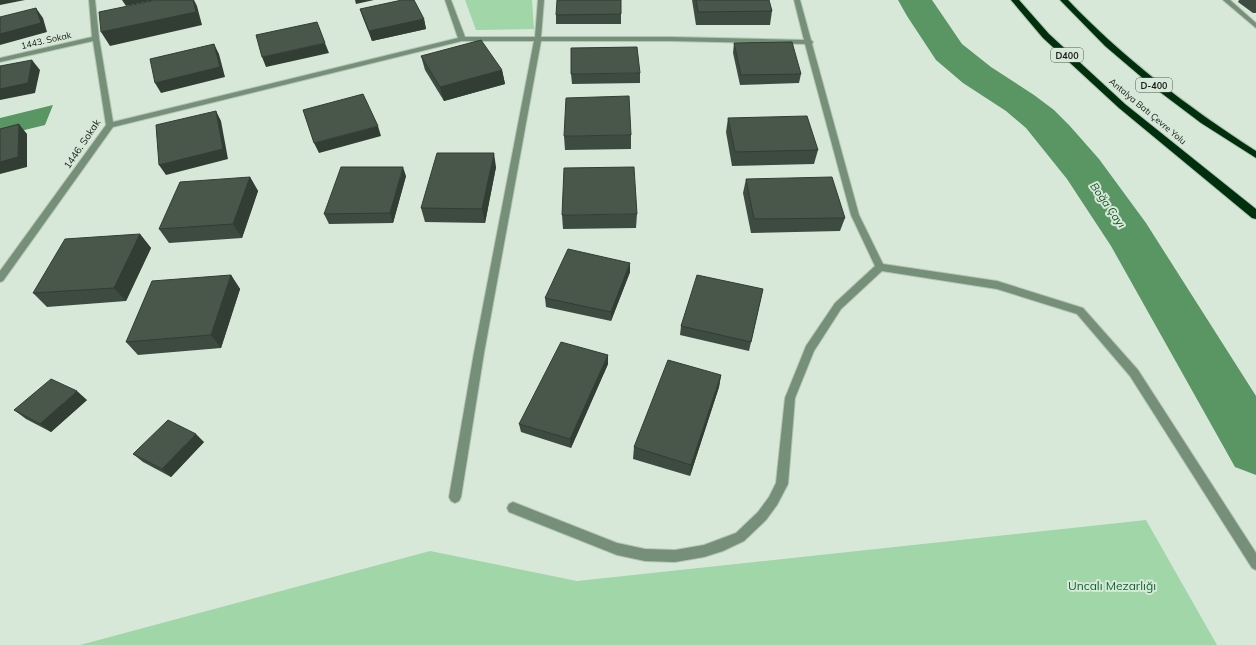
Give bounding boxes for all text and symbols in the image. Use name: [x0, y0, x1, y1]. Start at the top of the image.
street label: 1443. Sokak: [20, 29, 73, 51]
road number: D400: [1051, 48, 1083, 62]
street label: Antalya Batı Çevre Yolu: [1107, 76, 1189, 147]
road number: D-400: [1136, 78, 1172, 92]
street label: 1446. Sokak: [61, 116, 104, 171]
water label: Boğa Çayı: [1087, 180, 1129, 231]
park label: Uncalı Mezarlığı: [1068, 578, 1156, 593]

